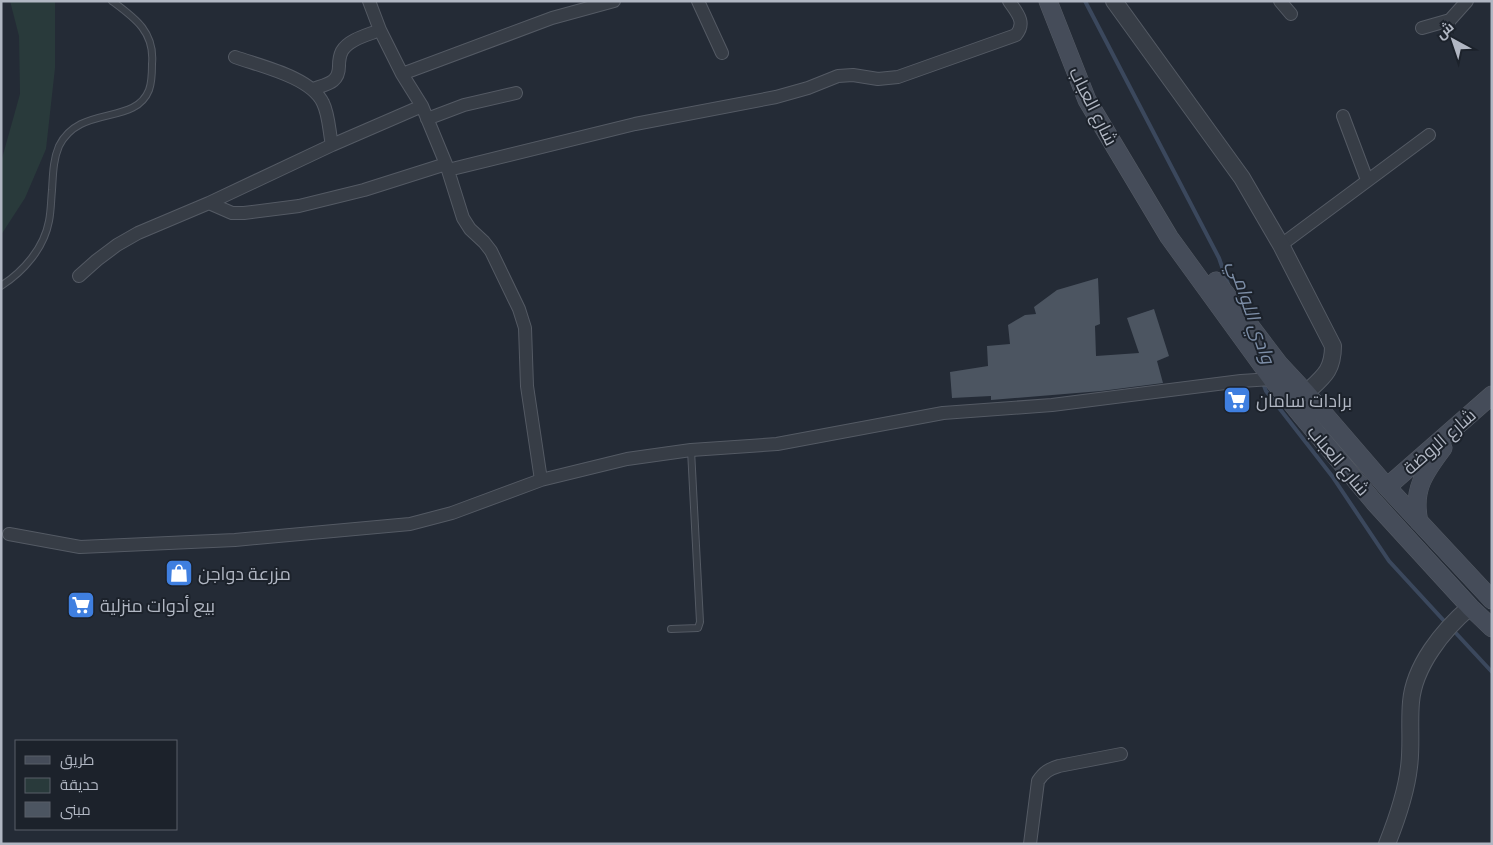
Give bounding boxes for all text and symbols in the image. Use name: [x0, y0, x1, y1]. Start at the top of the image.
north arrow: [1428, 15, 1478, 65]
text: ش: [1433, 18, 1457, 43]
street label: شارع العباب: [1063, 64, 1122, 150]
water label: وادي اللوامي: [1219, 258, 1280, 370]
supermarket icon: برادات سامان: [1222, 385, 1252, 415]
place label: برادات سامان: [1256, 390, 1352, 412]
street label: شارع الروضة: [1399, 404, 1481, 480]
street label: شارع العباب: [1302, 421, 1374, 501]
shop icon: مزرعة دواجن: [164, 558, 194, 588]
place label: مزرعة دواجن: [198, 563, 291, 585]
supermarket icon: بيع أدوات منزلية: [66, 590, 96, 620]
place label: بيع أدوات منزلية: [100, 595, 215, 618]
legend: [15, 740, 178, 830]
text: طريق: [60, 751, 94, 770]
text: حديقة: [60, 776, 99, 793]
text: مبنى: [60, 801, 91, 820]

